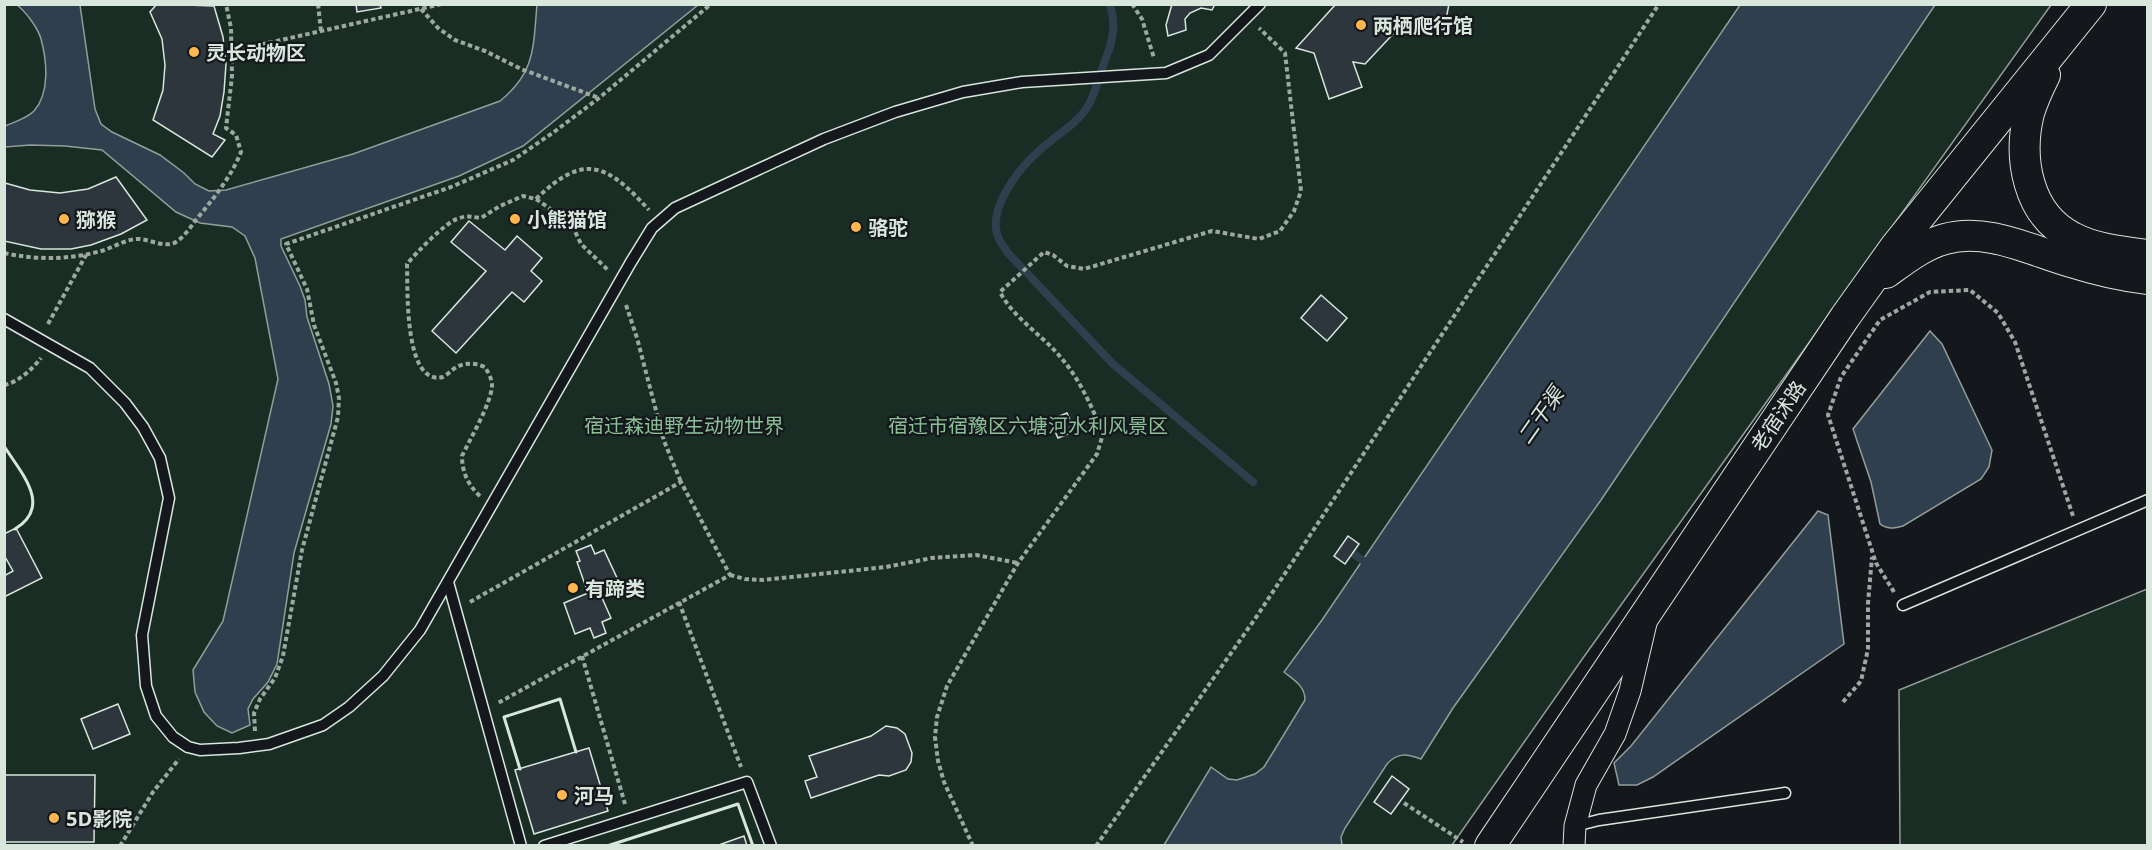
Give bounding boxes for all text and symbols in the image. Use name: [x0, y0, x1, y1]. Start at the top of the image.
place label: 两栖爬行馆: [1373, 12, 1473, 39]
marker: 两栖爬行馆: [1354, 18, 1368, 32]
place label: 灵长动物区: [206, 39, 306, 66]
marker: 灵长动物区: [187, 45, 201, 59]
place label: 猕猴: [76, 206, 116, 233]
place label: 小熊猫馆: [527, 206, 607, 233]
marker: 猕猴: [57, 212, 71, 226]
marker: 小熊猫馆: [508, 212, 522, 226]
place label: 骆驼: [868, 214, 908, 241]
marker: 骆驼: [849, 220, 863, 234]
street label: 老宿沭路: [1744, 375, 1812, 457]
water label: 二干渠: [1510, 379, 1571, 449]
park label: 宿迁森迪野生动物世界: [584, 412, 784, 439]
park label: 宿迁市宿豫区六塘河水利风景区: [888, 412, 1168, 439]
place label: 有蹄类: [585, 575, 645, 602]
marker: 有蹄类: [566, 581, 580, 595]
place label: 河马: [574, 782, 614, 809]
marker: 河马: [555, 788, 569, 802]
place label: 5D影院: [66, 805, 132, 832]
marker: 5D影院: [47, 811, 61, 825]

